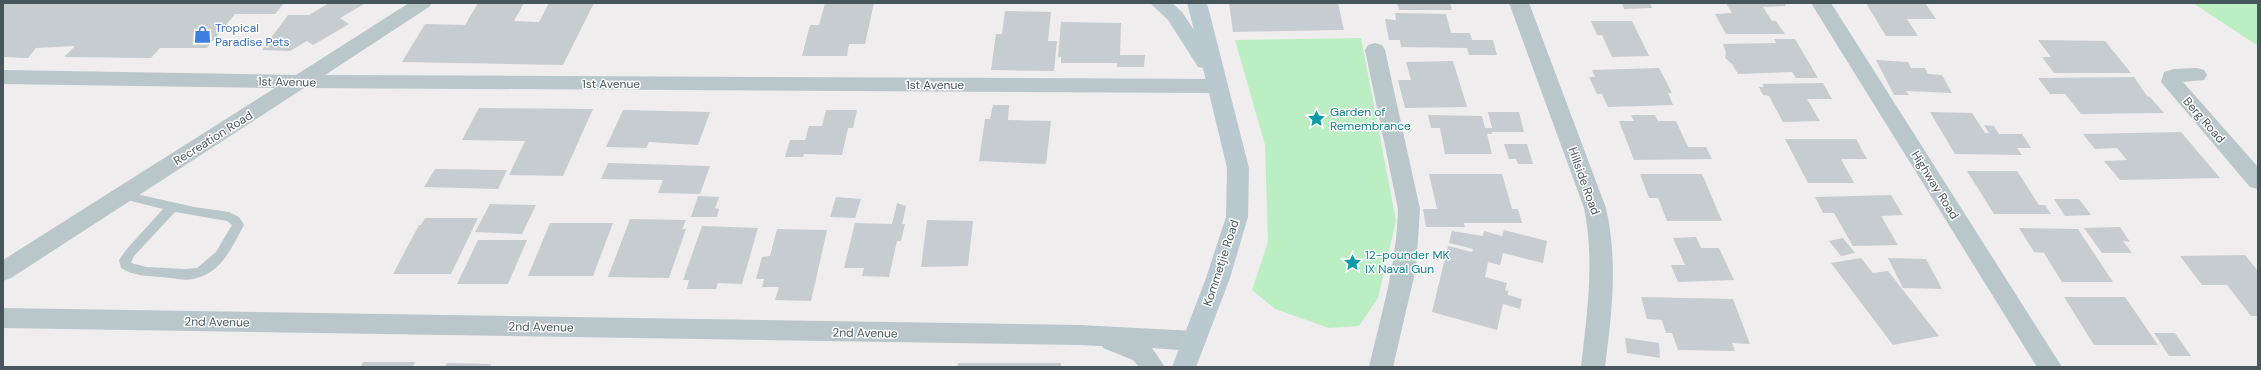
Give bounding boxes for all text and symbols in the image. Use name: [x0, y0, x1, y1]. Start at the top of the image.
place label: Tropical Paradise Pets: [215, 20, 290, 50]
shop icon: Tropical Paradise Pets: [192, 25, 212, 45]
street label: 1st Avenue: [258, 73, 316, 91]
street label: 1st Avenue: [582, 76, 640, 92]
street label: 1st Avenue: [906, 77, 964, 93]
street label: Berg Road: [2180, 94, 2228, 146]
place label: Garden of Remembrance: [1330, 104, 1411, 134]
street label: Recreation Road: [170, 107, 256, 169]
place icon: Garden of Remembrance: [1307, 109, 1327, 129]
street label: Hillside Road: [1564, 145, 1604, 217]
street label: Highway Road: [1908, 148, 1962, 222]
street label: Kommetjie Road: [1199, 218, 1243, 308]
place label: 12-pounder MK IX Naval Gun: [1365, 247, 1450, 277]
place icon: 12-pounder MK IX Naval Gun: [1342, 252, 1362, 272]
street label: 2nd Avenue: [184, 313, 250, 331]
street label: 2nd Avenue: [508, 318, 574, 336]
street label: 2nd Avenue: [832, 324, 898, 342]

